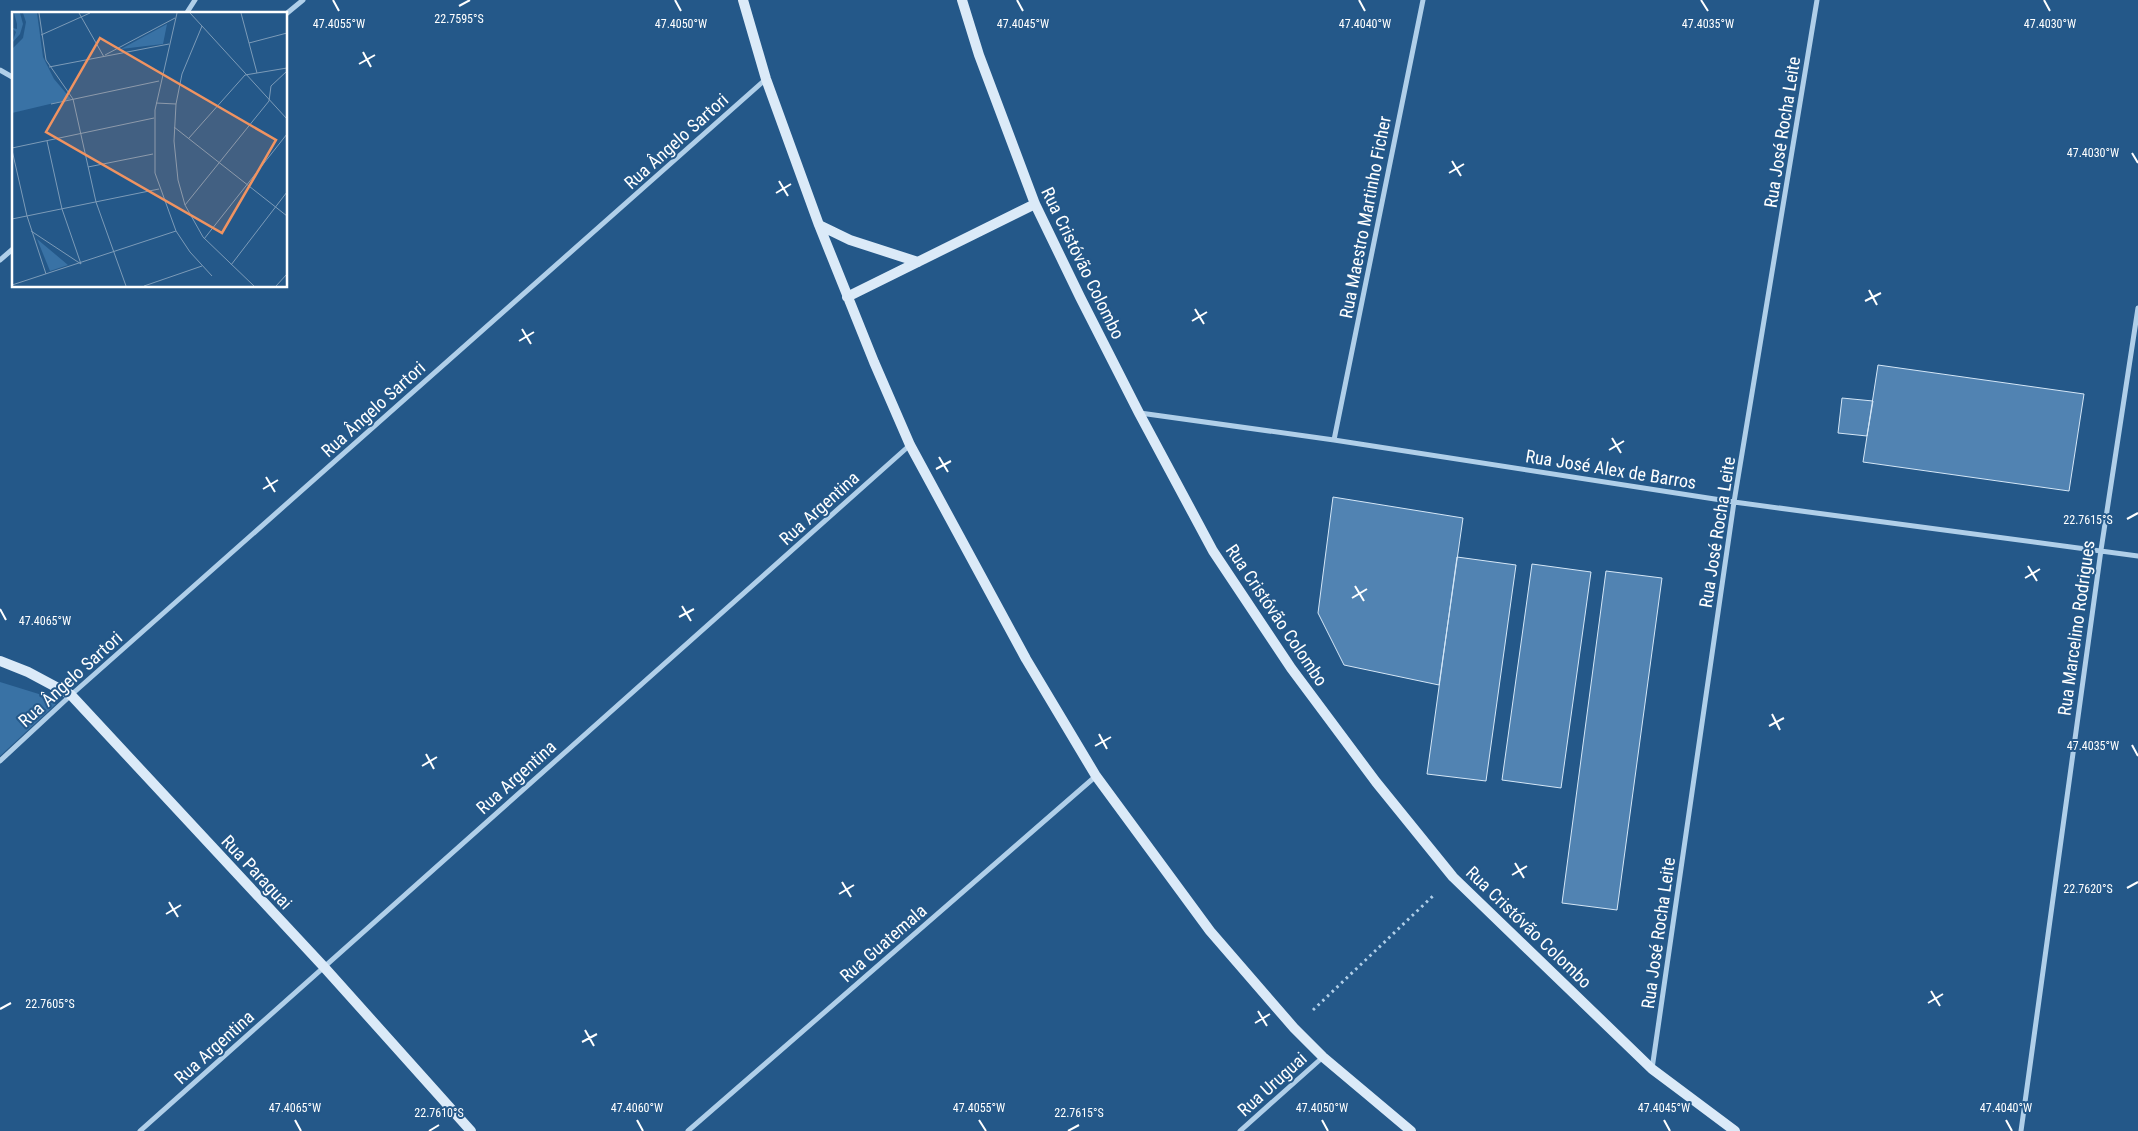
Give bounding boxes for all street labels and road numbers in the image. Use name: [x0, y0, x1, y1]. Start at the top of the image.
street label: Rua José Rocha Leite: [1760, 55, 1804, 209]
street label: Rua Ângelo Sartori: [620, 89, 732, 193]
street label: Rua Maestro Martinho Ficher: [1335, 114, 1395, 320]
street label: Rua Cristóvão Colombo: [1037, 184, 1129, 342]
street label: Rua Ângelo Sartori: [317, 357, 429, 461]
street label: Rua José Alex de Barros: [1524, 445, 1698, 493]
street label: Rua José Rocha Leite: [1695, 455, 1739, 609]
street label: Rua Argentina: [775, 467, 863, 549]
street label: Rua Marcelino Rodrigues: [2053, 539, 2099, 717]
street label: Rua Cristóvão Colombo: [1222, 540, 1332, 690]
street label: Rua Ângelo Sartori: [14, 627, 126, 731]
street label: Rua Argentina: [472, 736, 560, 818]
street label: Rua Paraguai: [217, 831, 297, 913]
street label: Rua José Rocha Leite: [1637, 856, 1679, 1010]
street label: Rua Cristóvão Colombo: [1462, 862, 1596, 992]
street label: Rua Guatemala: [835, 900, 931, 986]
street label: Rua Argentina: [170, 1006, 258, 1088]
street label: Rua Uruguai: [1233, 1048, 1311, 1120]

